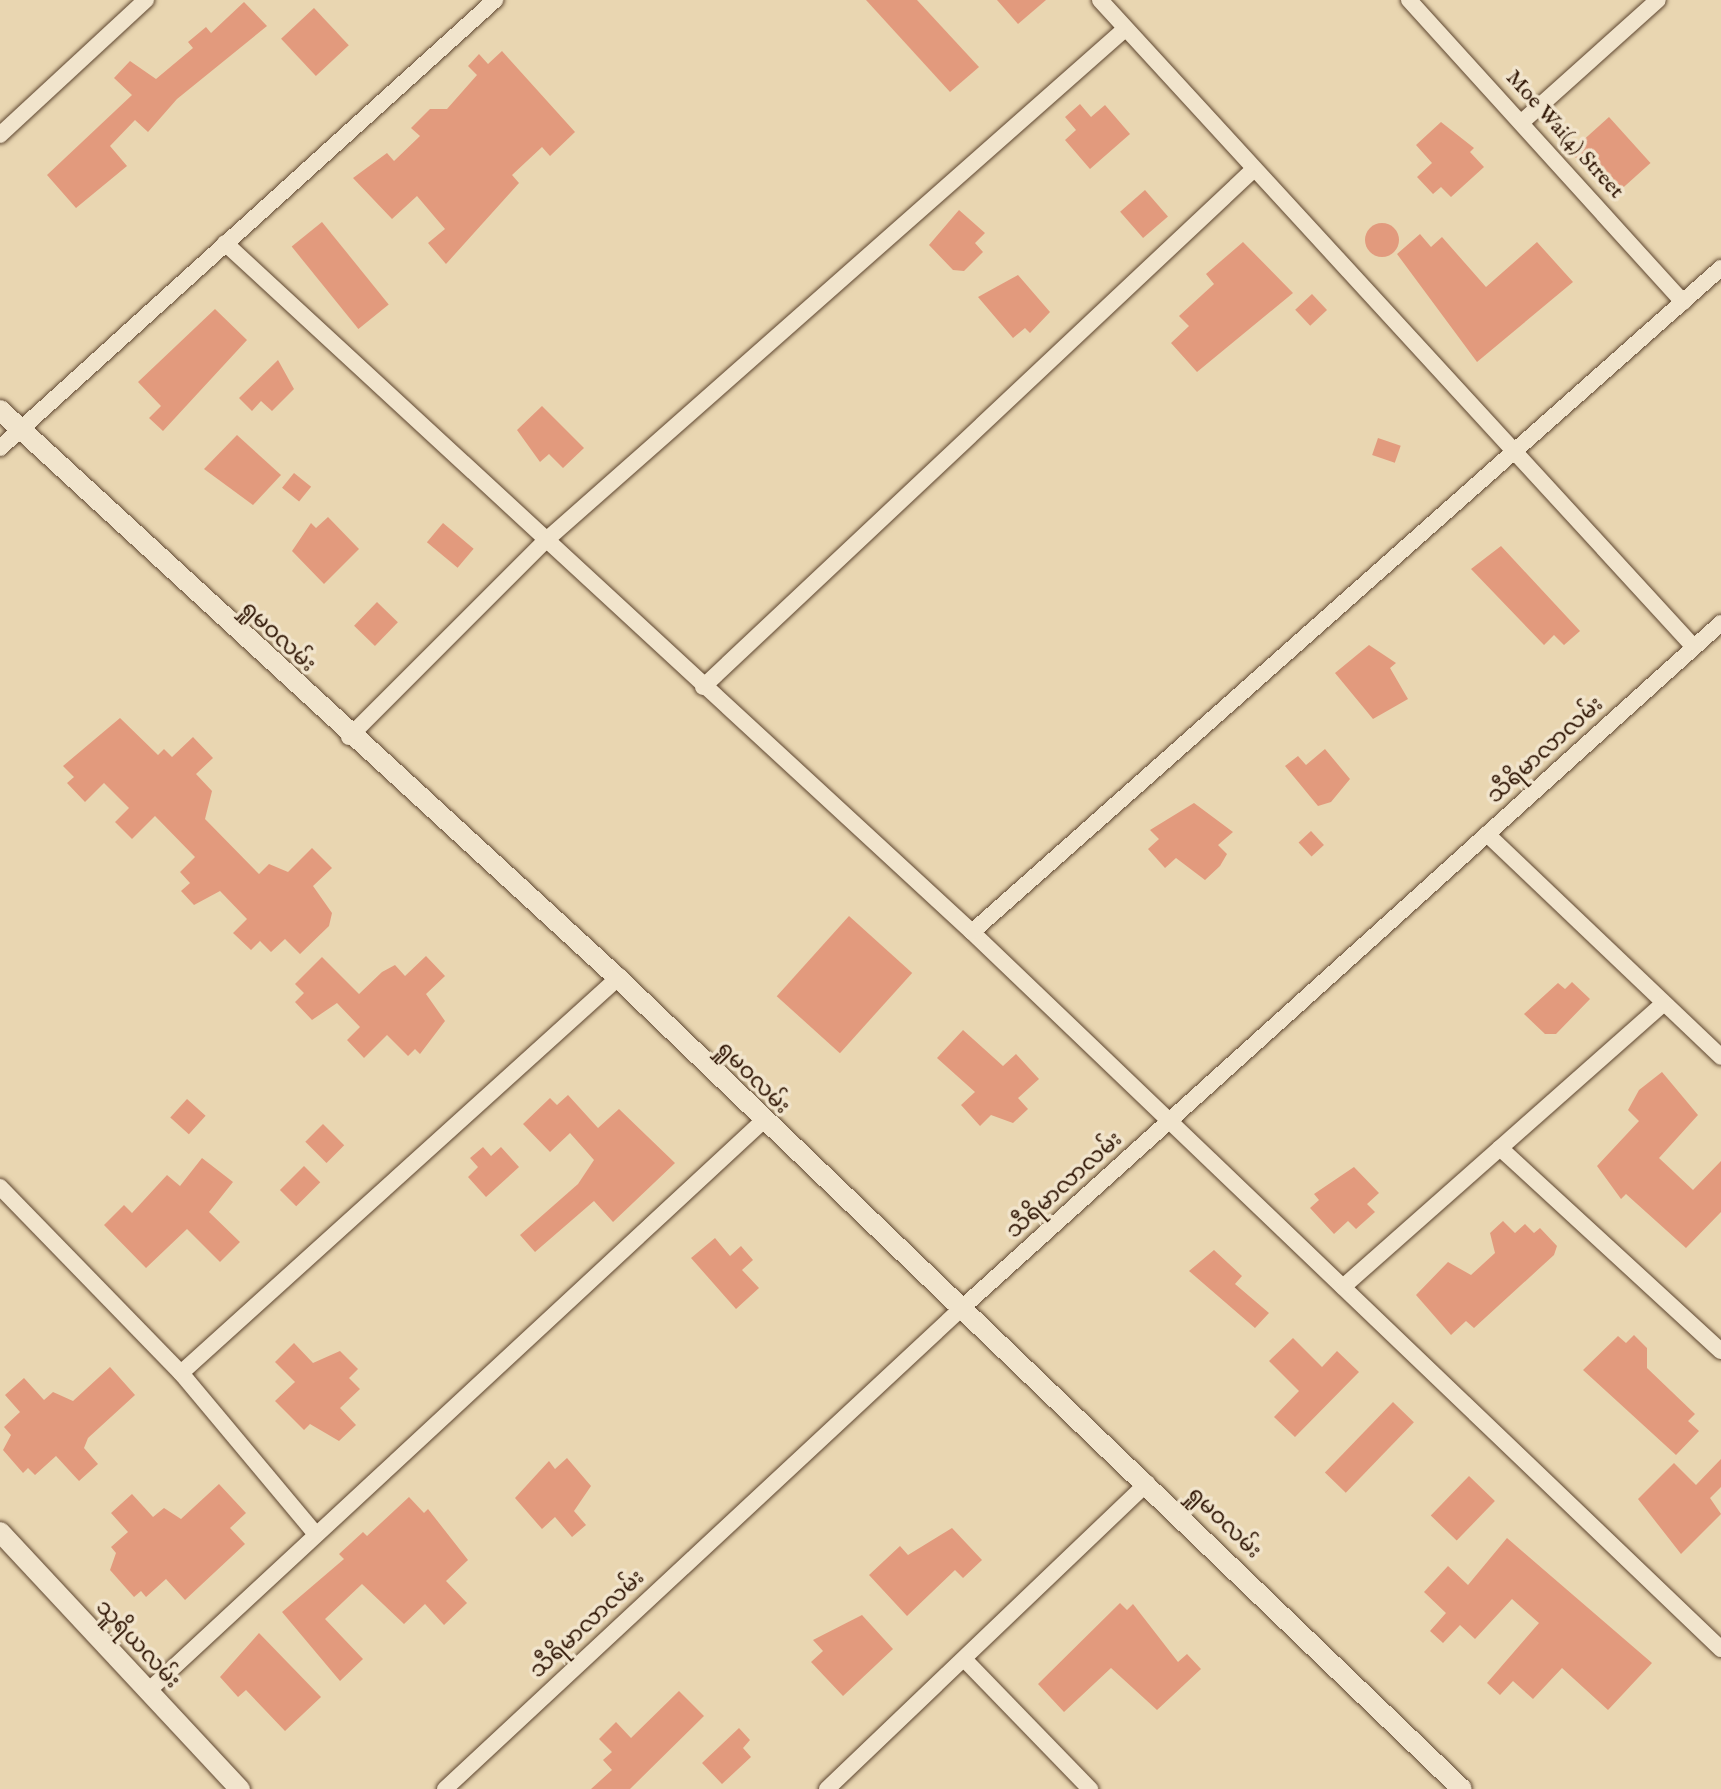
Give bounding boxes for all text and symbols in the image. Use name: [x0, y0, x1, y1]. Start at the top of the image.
street label: Moe Wai(4) Street: [1499, 65, 1629, 205]
street label: ရှုမဝလမ်း: [234, 595, 320, 679]
street label: သီရိမာလာလမ်း: [1483, 692, 1609, 810]
street label: ရှုမဝလမ်း: [710, 1036, 794, 1120]
street label: သီရိမာလာလမ်း: [1002, 1127, 1128, 1245]
street label: ရှုမဝလမ်း: [1180, 1481, 1266, 1565]
street label: သီရိမာလာလမ်း: [525, 1565, 651, 1685]
street label: သူရိယလမ်း: [89, 1595, 185, 1695]

